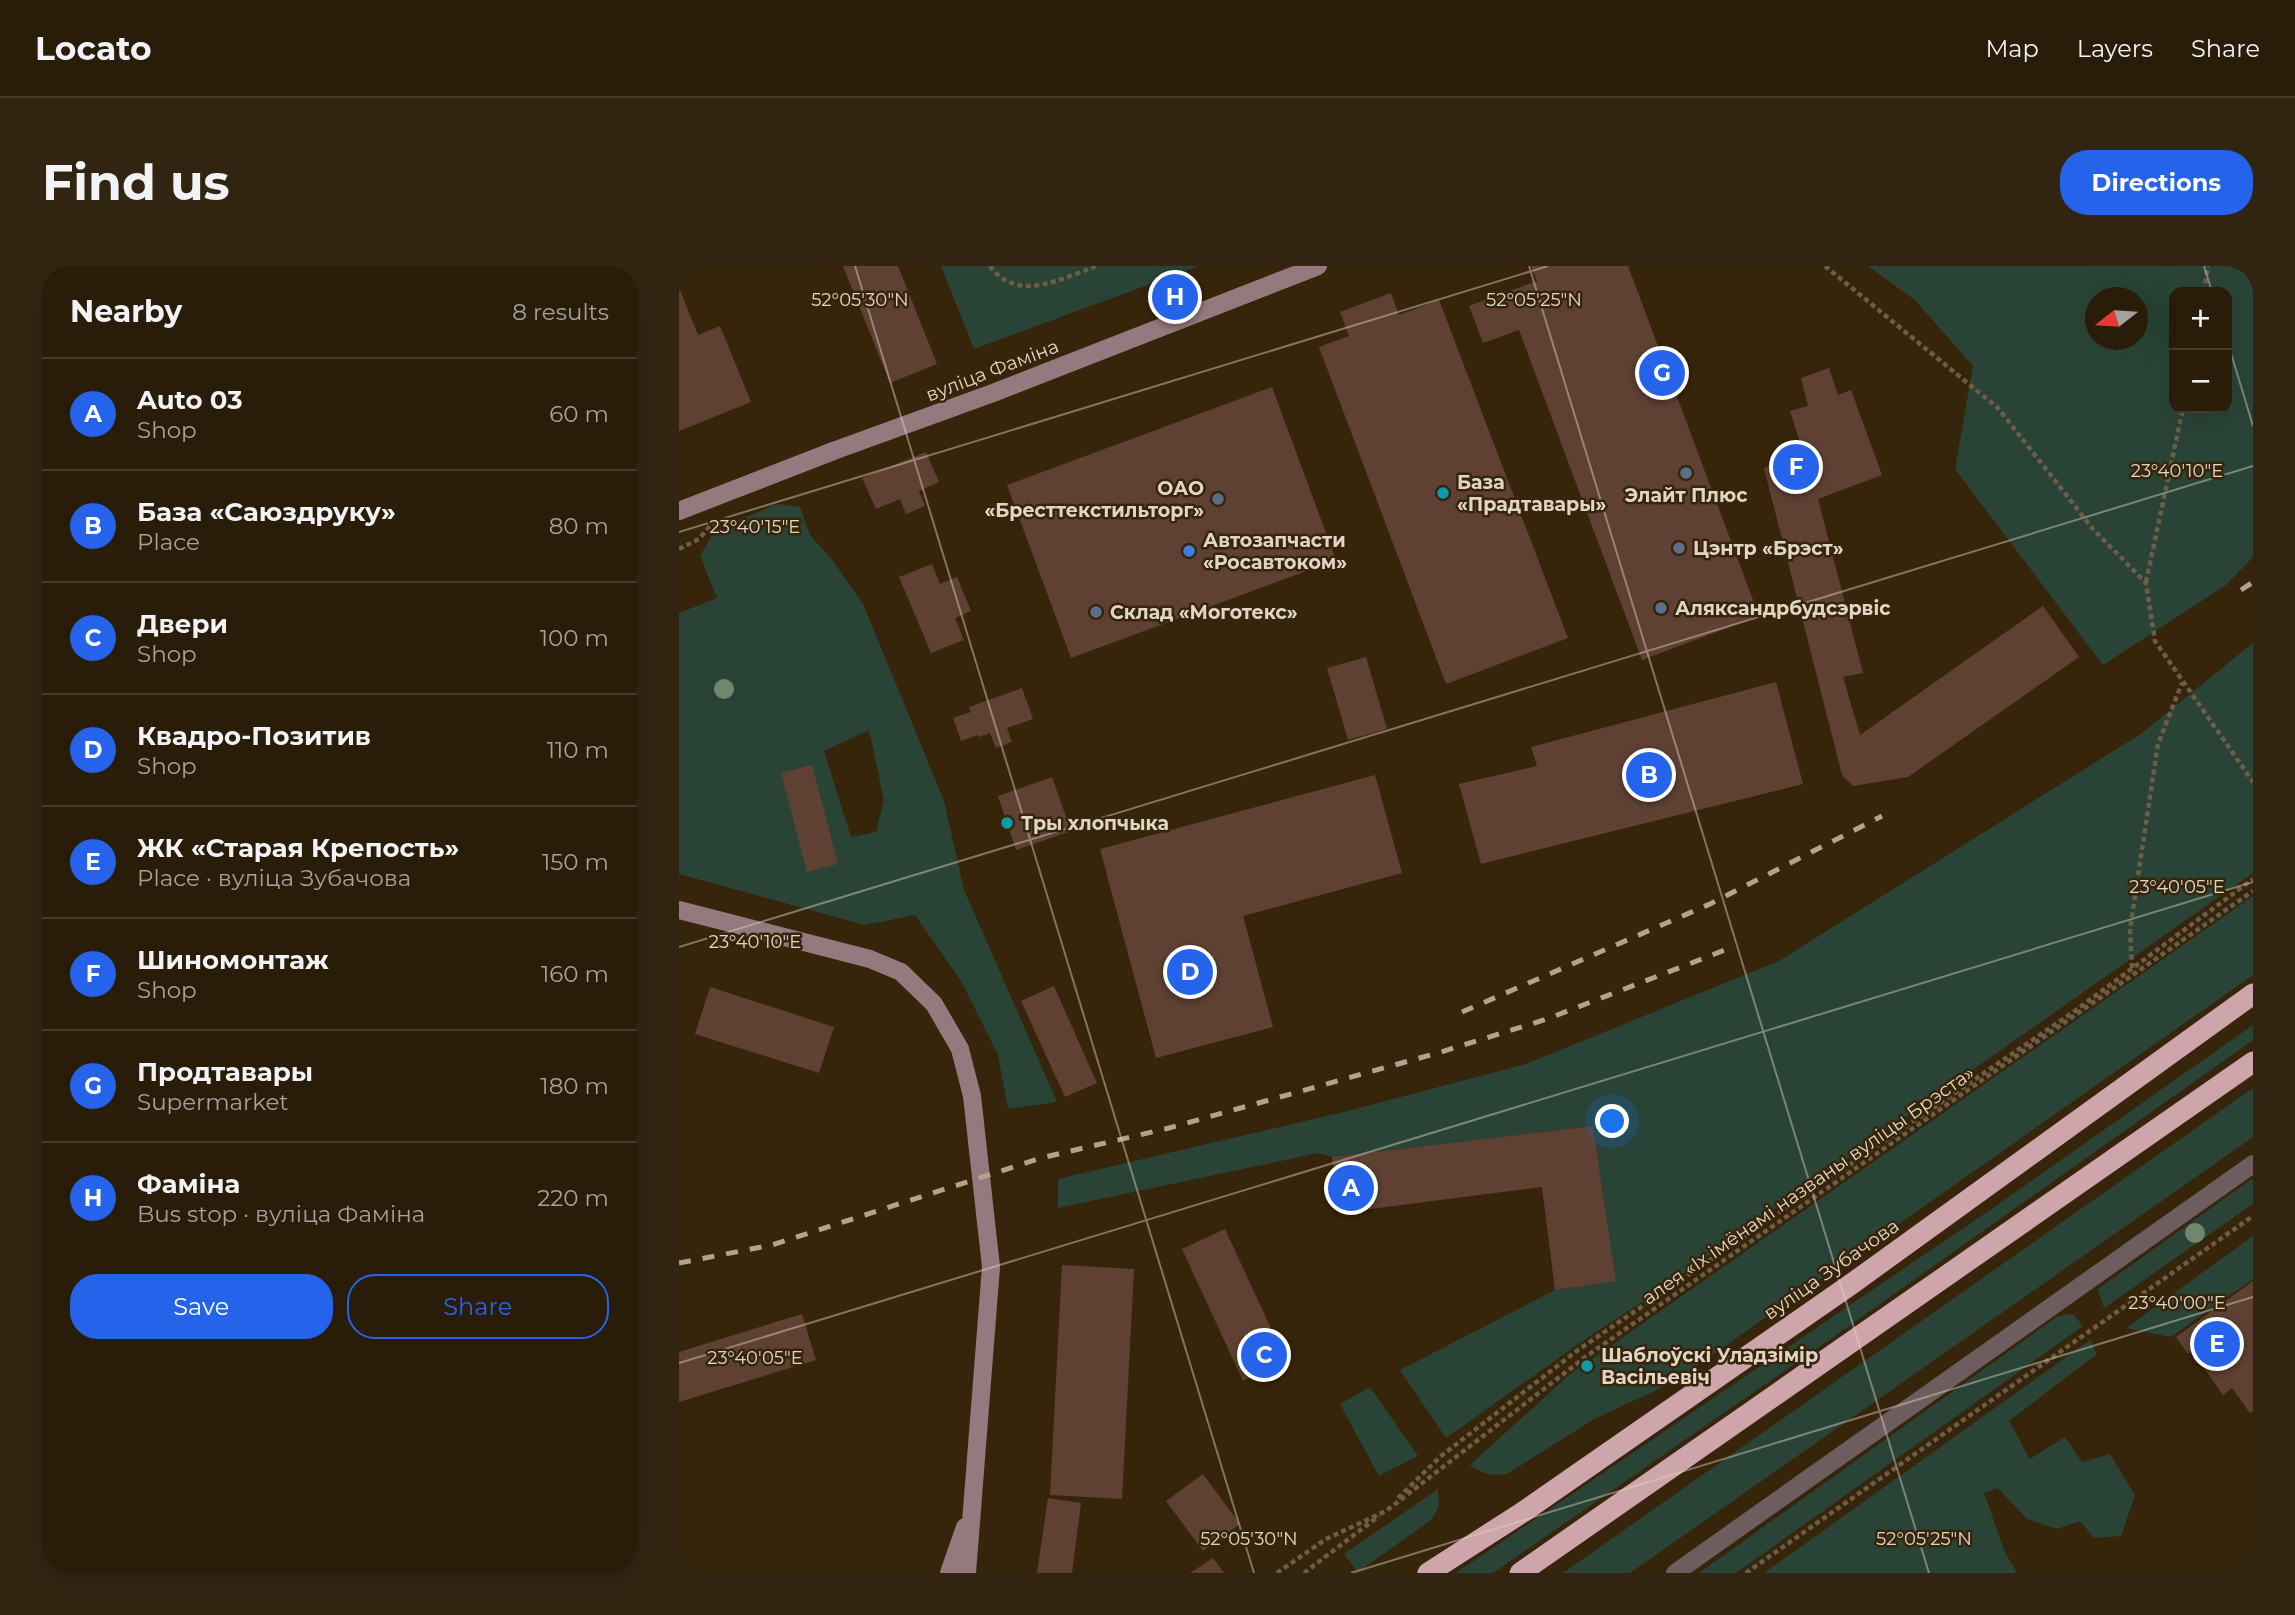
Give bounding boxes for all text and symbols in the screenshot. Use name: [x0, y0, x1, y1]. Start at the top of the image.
text: Locato: [35, 28, 152, 68]
text: Map: [1985, 34, 2039, 63]
text: Layers: [2077, 34, 2153, 63]
text: Share: [2191, 34, 2260, 63]
button: Directions: [2060, 150, 2253, 215]
text: Find us: [42, 153, 230, 212]
pin: H: [1152, 271, 1198, 323]
north arrow: [2085, 287, 2148, 350]
map controls: [2169, 287, 2232, 413]
button: +: [2169, 287, 2232, 350]
text: 52°05'30"N: [811, 289, 909, 311]
text: 52°05'25"N: [1486, 289, 1582, 311]
text: Nearby: [70, 293, 182, 330]
text: 8 results: [512, 298, 609, 326]
street label: вуліца Фаміна: [922, 335, 1062, 406]
pin: G: [1639, 347, 1685, 399]
button: −: [2169, 350, 2232, 413]
text: Auto 03: [137, 384, 243, 416]
text: A: [84, 400, 102, 428]
text: 60 m: [549, 400, 609, 428]
text: Shop: [137, 416, 197, 444]
pin: F: [1773, 441, 1819, 493]
text: 23°40'10"E: [2131, 460, 2223, 482]
marker: Элайт Плюс: [1678, 465, 1694, 481]
place label: База «Прадтавары»: [1457, 471, 1606, 516]
place label: ОАО «Бресттекстильторг»: [984, 477, 1204, 522]
place label: Элайт Плюс: [1625, 484, 1747, 507]
marker: База «Прадтавары»: [1435, 485, 1451, 501]
marker: ОАО «Бресттекстильторг»: [1210, 491, 1226, 507]
text: База «Саюздруку»: [137, 496, 396, 528]
text: B: [84, 512, 102, 540]
text: 80 m: [549, 512, 609, 540]
text: 23°40'15"E: [710, 516, 800, 538]
text: Place: [137, 528, 200, 556]
place label: Автозапчасти «Росавтоком»: [1203, 529, 1347, 574]
place label: Цэнтр «Брэст»: [1693, 537, 1844, 560]
marker: Цэнтр «Брэст»: [1671, 540, 1687, 556]
marker: Автозапчасти «Росавтоком»: [1181, 543, 1197, 559]
place label: Аляксандрбудсэрвіс: [1675, 597, 1890, 620]
marker: Аляксандрбудсэрвіс: [1653, 600, 1669, 616]
place label: Склад «Моготекс»: [1110, 601, 1298, 624]
marker: Склад «Моготекс»: [1088, 604, 1104, 620]
text: Двери: [137, 608, 228, 640]
text: C: [85, 624, 101, 652]
text: 100 m: [540, 624, 609, 652]
text: Shop: [137, 640, 197, 668]
text: Квадро-Позитив: [137, 720, 371, 752]
text: D: [84, 736, 103, 764]
text: 110 m: [547, 736, 609, 764]
pin: B: [1626, 749, 1672, 801]
text: Shop: [137, 752, 197, 780]
place label: Тры хлопчыка: [1021, 812, 1169, 835]
marker: Тры хлопчыка: [999, 815, 1015, 831]
text: ЖК «Старая Крепость»: [137, 832, 459, 864]
text: E: [85, 848, 101, 876]
text: 150 m: [542, 848, 609, 876]
text: Place · вуліца Зубачова: [137, 864, 411, 892]
text: 23°40'05"E: [2129, 876, 2225, 898]
text: 23°40'10"E: [709, 931, 801, 953]
text: Шиномонтаж: [137, 944, 329, 976]
pin: D: [1167, 946, 1213, 998]
text: F: [86, 960, 100, 988]
text: 160 m: [541, 960, 609, 988]
text: Shop: [137, 976, 197, 1004]
text: Продтавары: [137, 1056, 313, 1088]
street label: алея «Іх імёнамі названы вуліцы Брэста»: [1638, 1061, 1979, 1310]
text: G: [84, 1072, 102, 1100]
text: 180 m: [540, 1072, 609, 1100]
text: Supermarket: [137, 1088, 289, 1116]
your location: [1595, 1104, 1629, 1138]
pin: A: [1328, 1162, 1374, 1214]
text: Фаміна: [137, 1168, 240, 1200]
text: H: [84, 1184, 102, 1212]
text: 220 m: [537, 1184, 609, 1212]
text: Bus stop · вуліца Фаміна: [137, 1200, 425, 1228]
street label: вуліца Зубачова: [1759, 1214, 1903, 1325]
button: Save: [70, 1274, 333, 1339]
button: Share: [347, 1274, 609, 1339]
text: 23°40'00"E: [2128, 1292, 2226, 1314]
pin: E: [2194, 1318, 2240, 1370]
pin: C: [1241, 1329, 1287, 1381]
place label: Шаблоўскі Уладзімір Васільевіч: [1601, 1344, 1818, 1389]
text: 23°40'05"E: [707, 1347, 803, 1369]
marker: Шаблоўскі Уладзімір Васільевіч: [1579, 1358, 1595, 1374]
text: 52°05'30"N: [1200, 1528, 1298, 1550]
text: 52°05'25"N: [1876, 1528, 1972, 1550]

